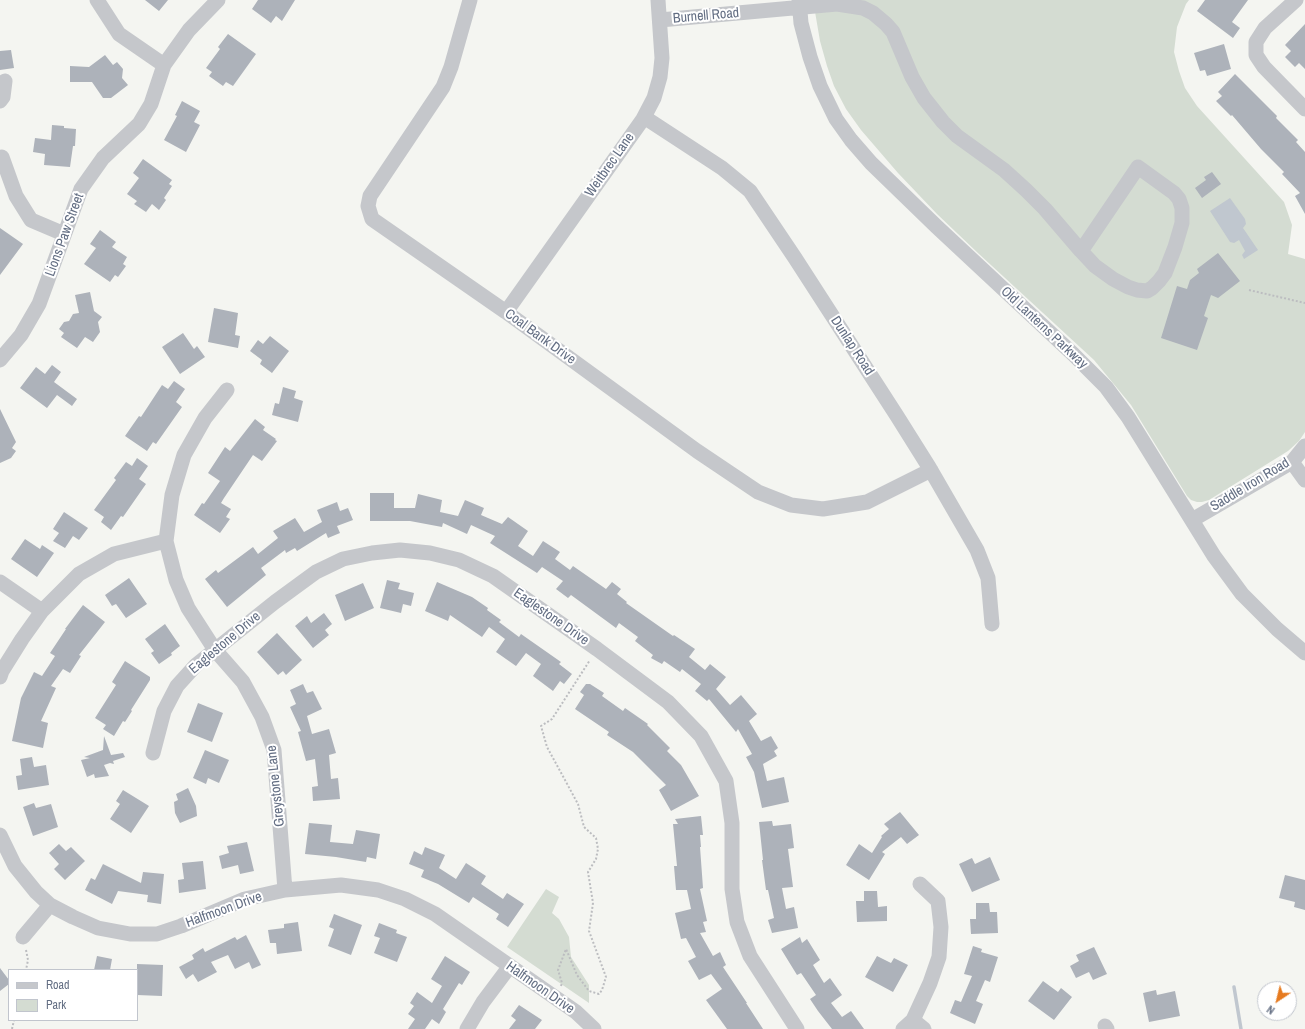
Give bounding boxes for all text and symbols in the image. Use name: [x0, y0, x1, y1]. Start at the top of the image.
street label: Burnell Road: [672, 5, 740, 27]
street label: Weitbrec Lane: [582, 130, 638, 200]
street label: Lions Paw Street: [42, 191, 88, 279]
street label: Old Lanterns Parkway: [997, 283, 1091, 373]
street label: Coal Bank Drive: [501, 306, 579, 368]
street label: Dunlap Road: [827, 313, 877, 379]
street label: Saddle Iron Road: [1207, 455, 1293, 515]
street label: Eaglestone Drive: [510, 585, 592, 649]
street label: Eaglestone Drive: [186, 608, 264, 678]
street label: Greystone Lane: [263, 745, 289, 827]
street label: Halfmoon Drive: [184, 888, 264, 932]
street label: Halfmoon Drive: [503, 958, 577, 1018]
legend: [8, 969, 138, 1021]
text: Road: [46, 977, 70, 993]
north arrow: [1257, 981, 1297, 1021]
text: Park: [46, 997, 66, 1013]
text: N: [1264, 1002, 1277, 1018]

